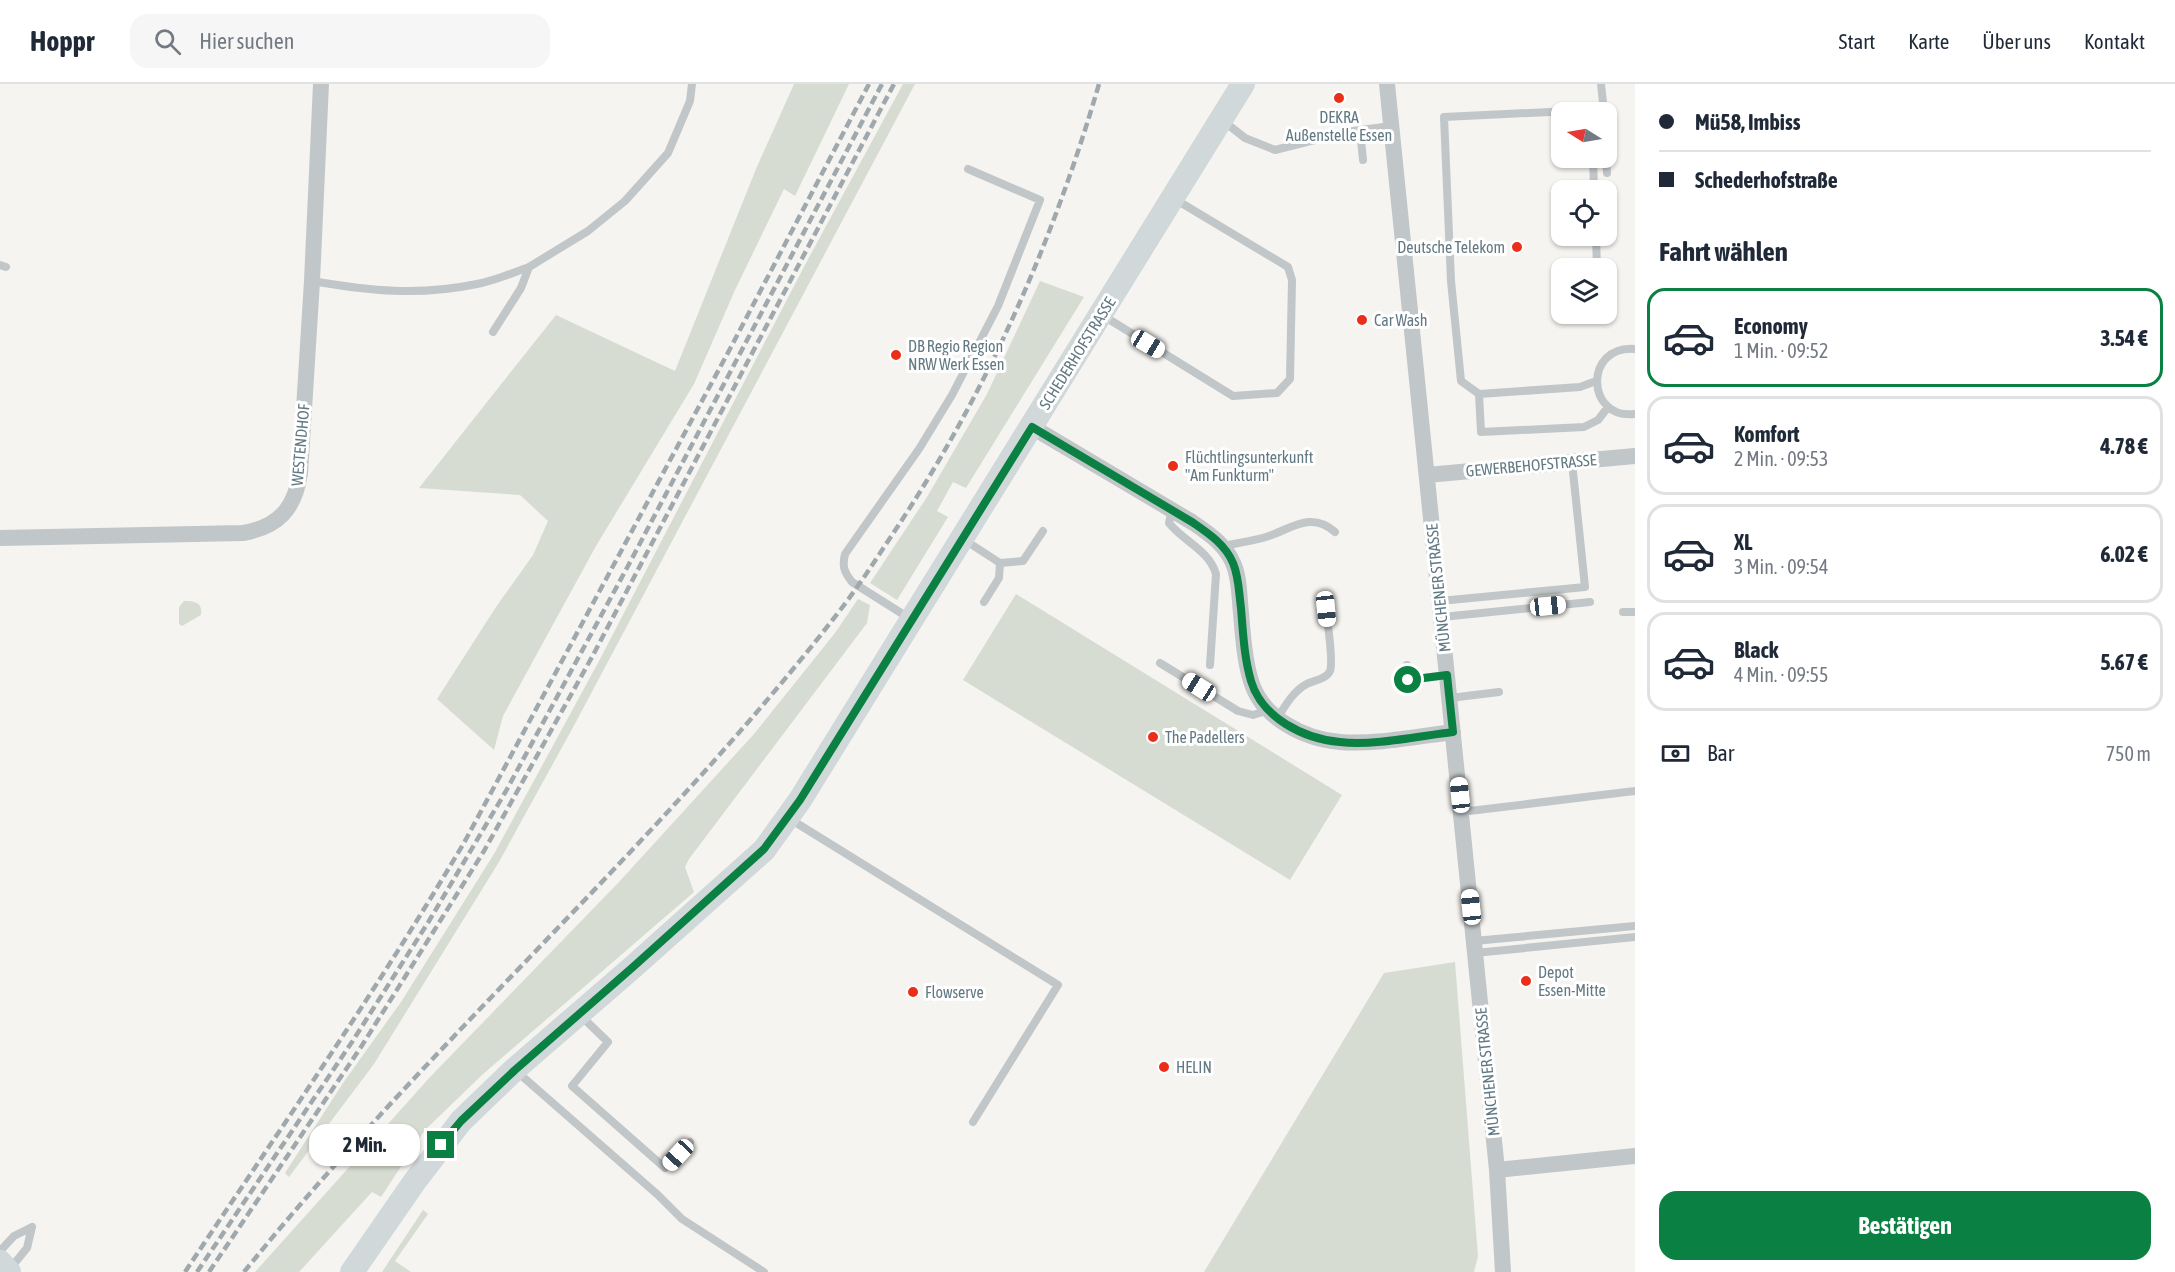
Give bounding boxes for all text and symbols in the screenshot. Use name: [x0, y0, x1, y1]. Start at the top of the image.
search box: [130, 14, 550, 68]
text: Hoppr: [30, 25, 94, 57]
icon: search: [151, 25, 184, 58]
text: Hier suchen: [199, 28, 294, 54]
text: Start: [1839, 29, 1875, 53]
text: Karte: [1908, 29, 1949, 53]
text: Über uns: [1982, 29, 2051, 53]
text: Kontakt: [2084, 29, 2145, 53]
marker: DEKRA Außenstelle Essen: [1332, 91, 1346, 105]
north arrow: [1551, 102, 1617, 168]
map controls: [1551, 102, 1617, 324]
place label: DEKRA Außenstelle Essen: [1286, 108, 1392, 144]
text: Mü58, Imbiss: [1695, 109, 1800, 135]
text: Schederhofstraße: [1695, 167, 1838, 193]
button: locate: [1551, 180, 1617, 246]
text: Fahrt wählen: [1659, 236, 1788, 267]
place label: Deutsche Telekom: [1397, 238, 1505, 256]
marker: Deutsche Telekom: [1510, 240, 1524, 254]
button: layers: [1551, 258, 1617, 324]
street label: SCHEDERHOFSTRASSE: [1035, 293, 1119, 412]
place label: Car Wash: [1374, 311, 1428, 329]
icon: car: [1662, 311, 1716, 365]
marker: Car Wash: [1355, 313, 1369, 327]
text: Economy: [1734, 313, 1808, 339]
text: 3.54 €: [2100, 325, 2148, 351]
car: [1128, 327, 1168, 361]
place label: DB Regio Region NRW Werk Essen: [908, 337, 1005, 373]
text: 1 Min. · 09:52: [1734, 339, 1828, 362]
marker: DB Regio Region NRW Werk Essen: [889, 348, 903, 362]
street label: WESTENDHOF: [287, 403, 313, 487]
icon: car: [1662, 419, 1716, 473]
text: Komfort: [1734, 421, 1800, 447]
text: 4.78 €: [2100, 433, 2148, 459]
text: 2 Min. · 09:53: [1734, 447, 1828, 470]
place label: Flüchtlingsunterkunft "Am Funkturm": [1185, 448, 1314, 484]
street label: GEWERBEHOFSTRASSE: [1465, 450, 1597, 480]
marker: Flüchtlingsunterkunft "Am Funkturm": [1166, 459, 1180, 473]
street label: MÜNCHENER STRASSE: [1422, 523, 1454, 653]
icon: car: [1662, 527, 1716, 581]
text: XL: [1734, 529, 1752, 555]
text: 6.02 €: [2100, 541, 2148, 567]
text: 3 Min. · 09:54: [1734, 555, 1828, 578]
car: [1315, 590, 1337, 628]
car: [1529, 595, 1567, 617]
icon: car: [1662, 635, 1716, 689]
text: Black: [1734, 637, 1778, 663]
text: 5.67 €: [2100, 649, 2148, 675]
text: 4 Min. · 09:55: [1734, 663, 1828, 686]
route start: [1394, 666, 1421, 693]
car: [1179, 670, 1219, 704]
place label: The Padellers: [1165, 728, 1245, 746]
marker: The Padellers: [1146, 730, 1160, 744]
icon: cash: [1659, 737, 1692, 770]
text: Bar: [1707, 740, 1734, 766]
text: 750 m: [2106, 742, 2151, 765]
car: [1449, 776, 1471, 814]
car: [1460, 888, 1482, 926]
place label: Depot Essen-Mitte: [1538, 963, 1606, 999]
marker: Depot Essen-Mitte: [1519, 974, 1533, 988]
place label: Flowserve: [925, 983, 984, 1001]
marker: Flowserve: [906, 985, 920, 999]
street label: MÜNCHENER STRASSE: [1471, 1007, 1503, 1137]
place label: HELIN: [1176, 1058, 1212, 1076]
marker: HELIN: [1157, 1060, 1171, 1074]
callout: 2 Min.: [309, 1124, 420, 1166]
route end: [427, 1131, 454, 1158]
text: 2 Min.: [343, 1133, 386, 1156]
car: [659, 1136, 697, 1174]
button: Bestätigen: [1659, 1191, 2151, 1260]

